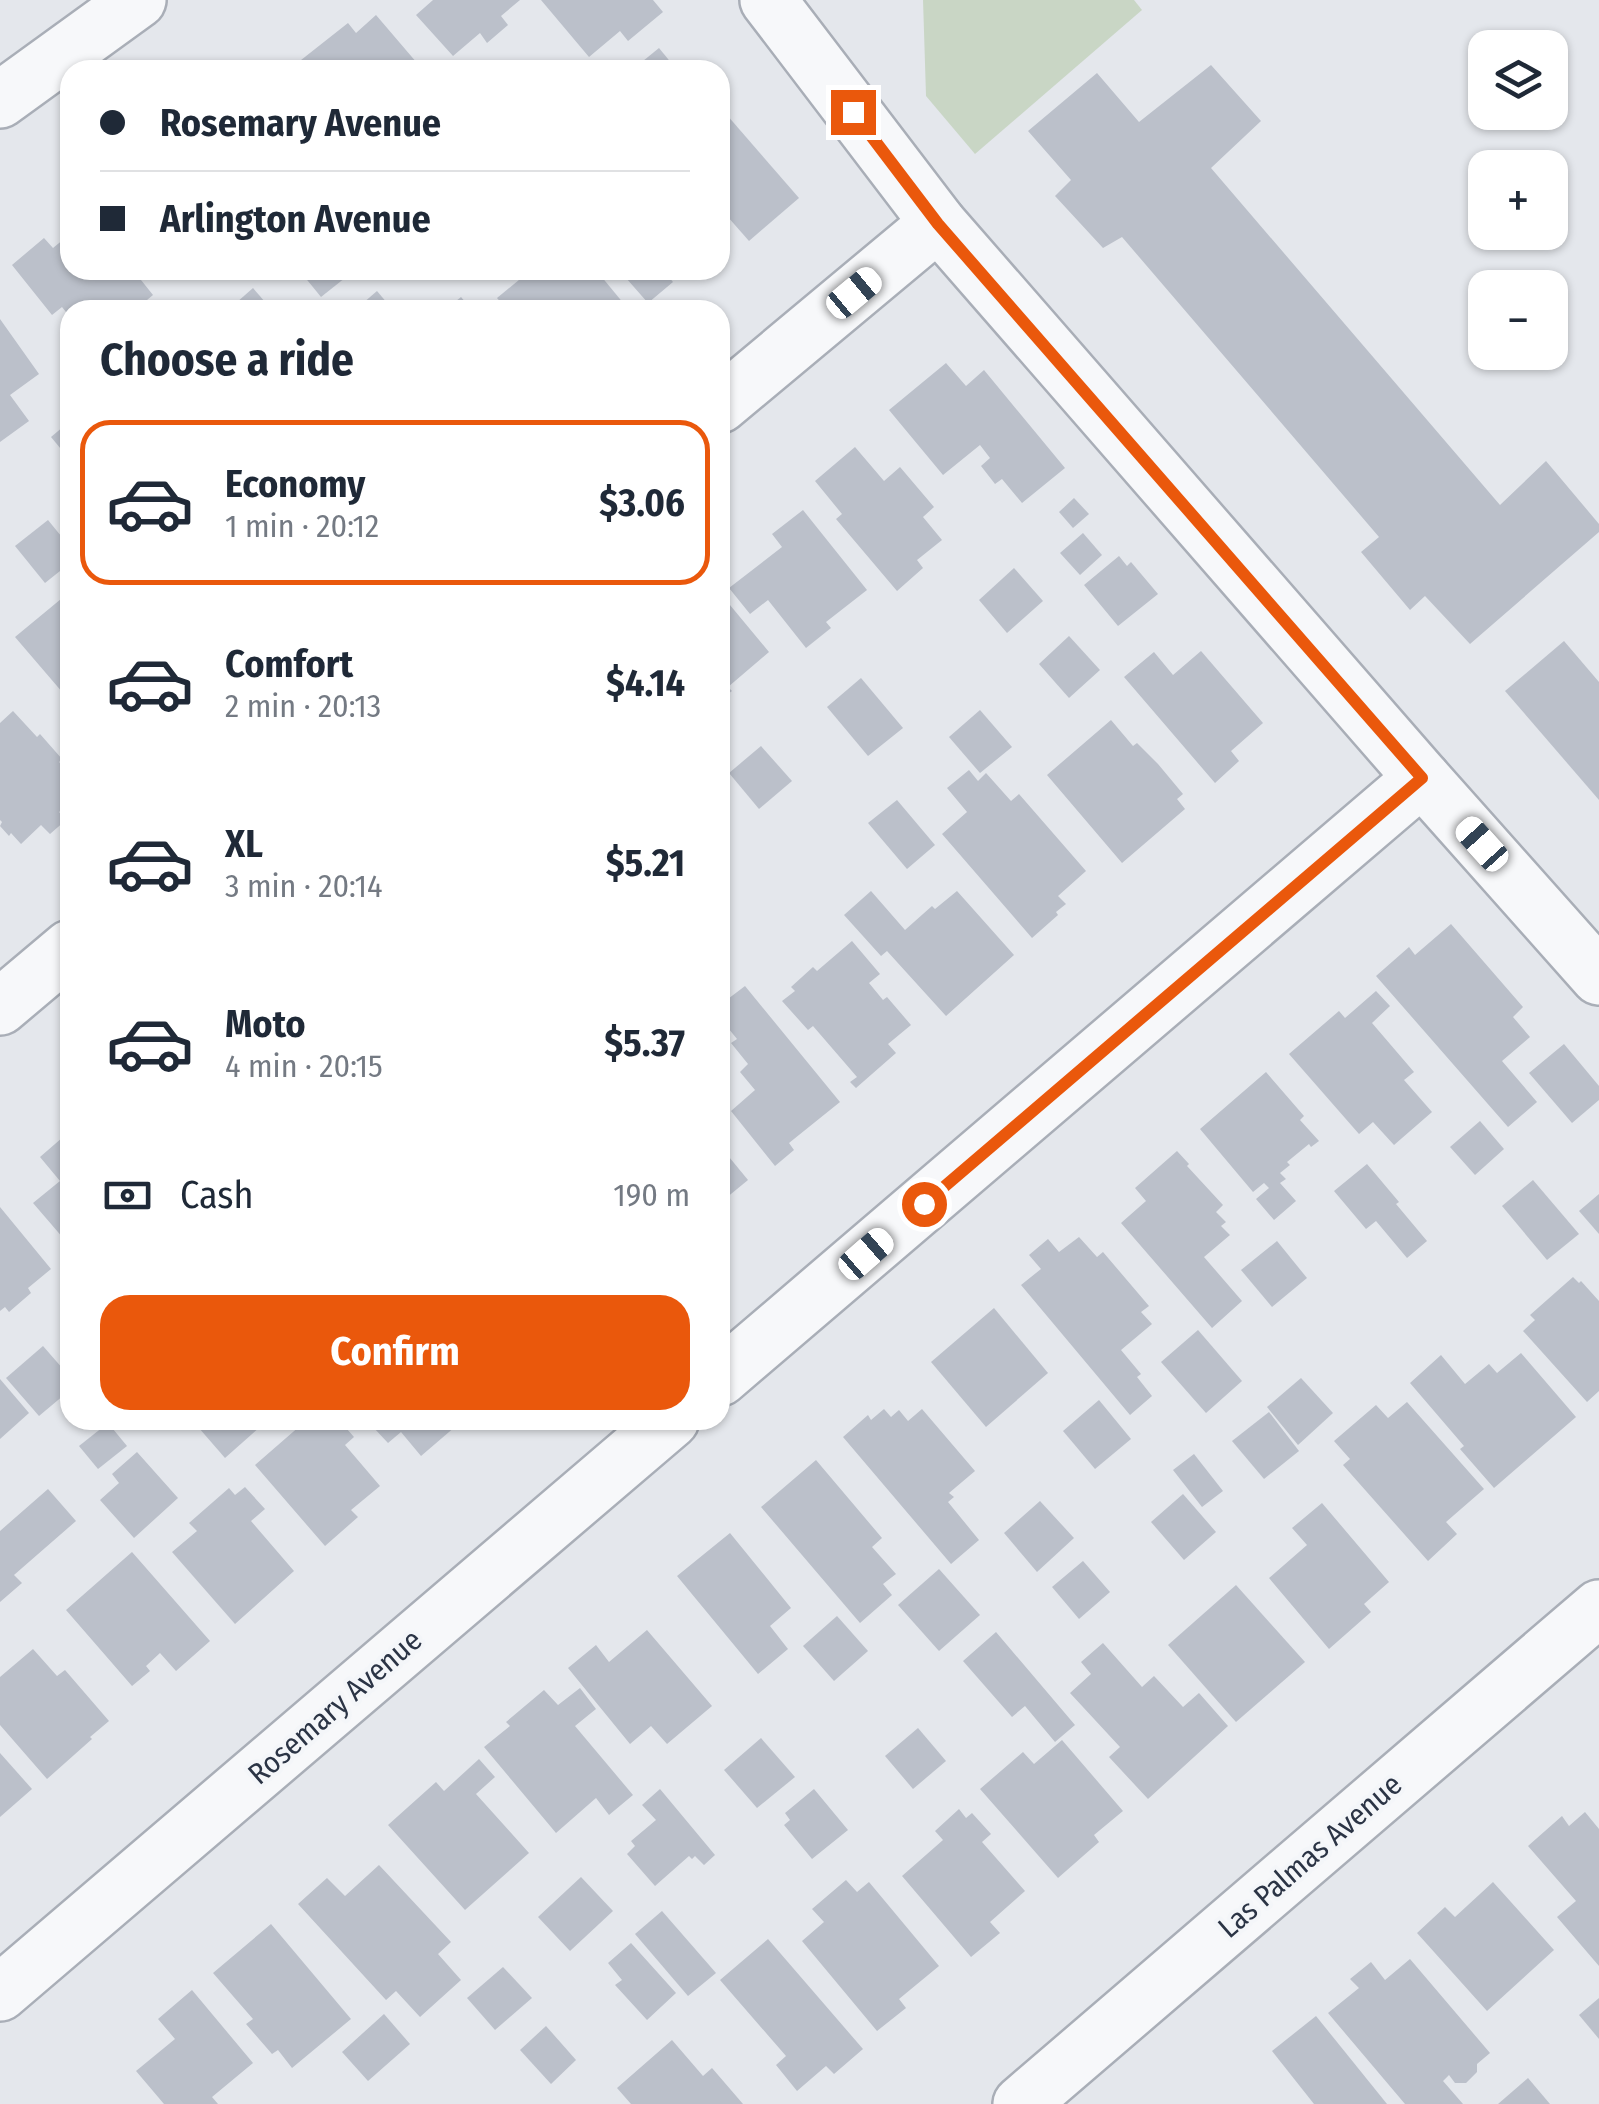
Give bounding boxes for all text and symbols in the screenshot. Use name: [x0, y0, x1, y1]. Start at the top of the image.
map controls: [1468, 30, 1568, 370]
button: layers: [1468, 30, 1568, 130]
route end: [831, 90, 876, 135]
text: Rosemary Avenue: [160, 100, 441, 146]
button: +: [1468, 150, 1568, 250]
text: Arlington Avenue: [160, 196, 431, 242]
car: [821, 262, 887, 324]
button: −: [1468, 270, 1568, 370]
text: Choose a ride: [100, 333, 354, 387]
icon: car: [105, 458, 195, 548]
text: Economy: [225, 461, 365, 507]
text: $3.06: [599, 480, 685, 526]
text: 1 min · 20:12: [225, 507, 379, 545]
icon: car: [105, 638, 195, 728]
text: Comfort: [225, 641, 353, 687]
text: $4.14: [606, 660, 685, 706]
text: 2 min · 20:13: [225, 687, 381, 725]
car: [1451, 812, 1513, 876]
icon: car: [105, 818, 195, 908]
text: XL: [225, 821, 263, 867]
text: $5.21: [606, 840, 685, 886]
text: 3 min · 20:14: [225, 867, 383, 905]
icon: car: [105, 998, 195, 1088]
text: Moto: [225, 1001, 306, 1047]
text: $5.37: [604, 1020, 685, 1066]
text: 4 min · 20:15: [225, 1047, 383, 1085]
icon: cash: [100, 1168, 155, 1223]
text: Cash: [180, 1172, 254, 1218]
text: 190 m: [613, 1176, 690, 1214]
route start: [902, 1182, 947, 1227]
car: [834, 1223, 898, 1285]
button: Confirm: [100, 1295, 690, 1410]
street label: Rosemary Avenue: [241, 1622, 429, 1792]
street label: Las Palmas Avenue: [1211, 1766, 1409, 1946]

